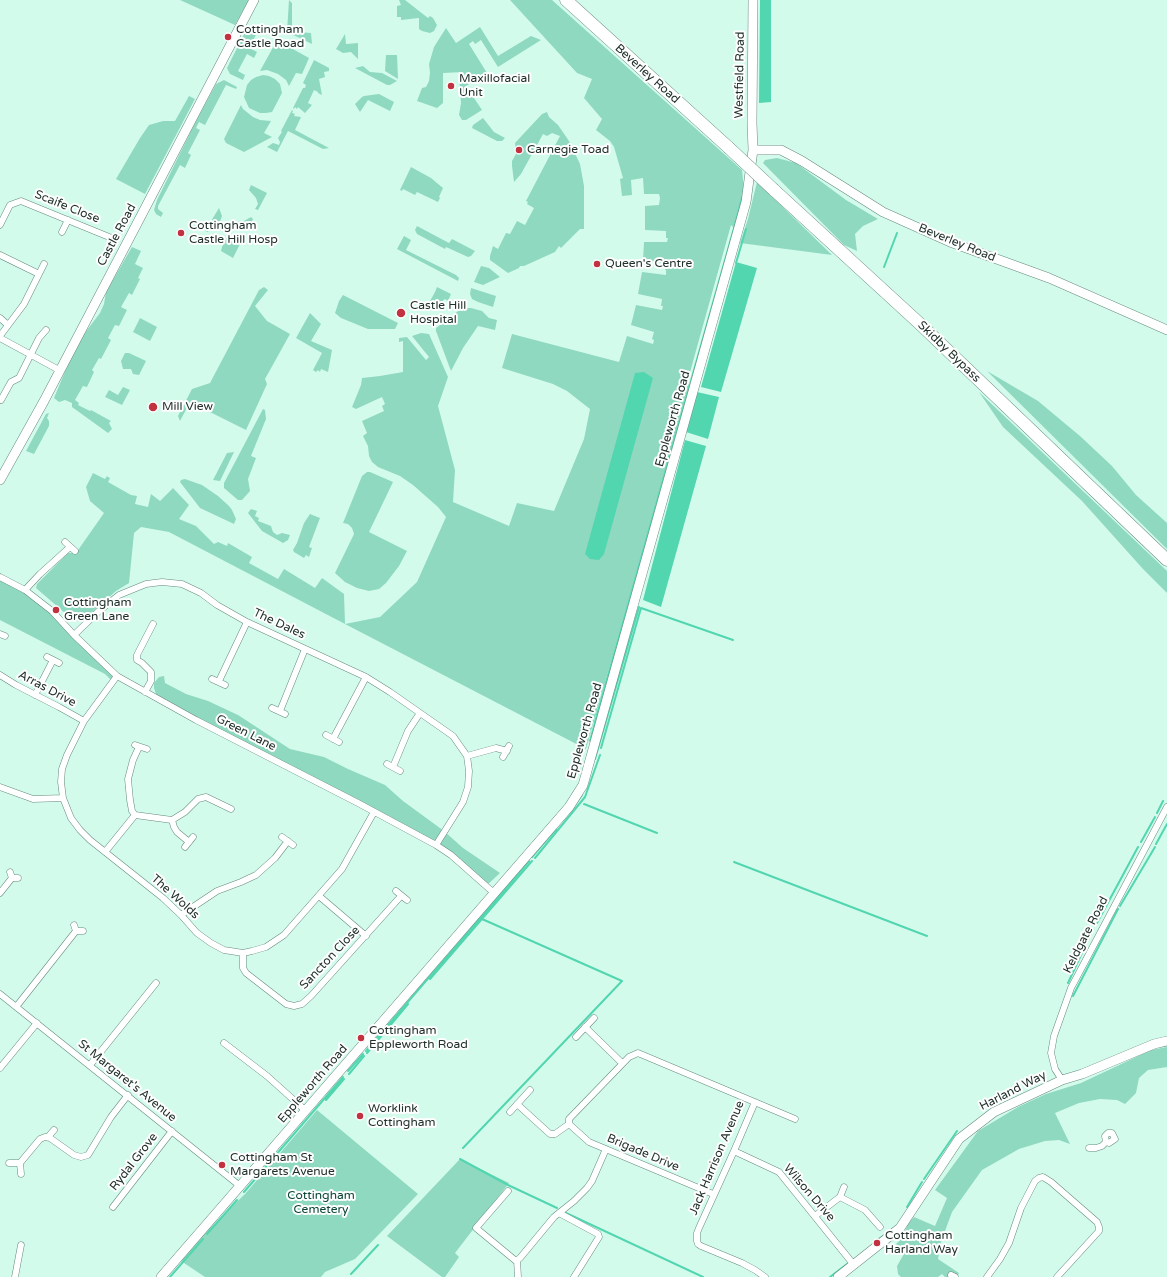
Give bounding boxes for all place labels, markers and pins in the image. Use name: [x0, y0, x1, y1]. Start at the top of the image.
place label: Cottingham Castle Road: [236, 23, 304, 51]
marker: Cottingham Castle Road: [223, 32, 233, 42]
place label: Maxillofacial Unit: [459, 72, 530, 100]
marker: Maxillofacial Unit: [446, 81, 456, 91]
place label: Carnegie Toad: [527, 143, 609, 157]
marker: Carnegie Toad: [514, 145, 524, 155]
place label: Cottingham Castle Hill Hosp: [189, 219, 278, 247]
marker: Cottingham Castle Hill Hosp: [176, 228, 186, 238]
place label: Queen's Centre: [605, 257, 692, 271]
marker: Queen's Centre: [592, 259, 602, 269]
place label: Castle Hill Hospital: [410, 299, 466, 327]
marker: Castle Hill Hospital: [395, 307, 407, 319]
place label: Mill View: [162, 400, 213, 414]
marker: Mill View: [147, 401, 159, 413]
place label: Cottingham Green Lane: [64, 596, 131, 624]
marker: Cottingham Green Lane: [51, 605, 61, 615]
place label: Cottingham Eppleworth Road: [369, 1024, 468, 1052]
marker: Cottingham Eppleworth Road: [356, 1033, 366, 1043]
place label: Worklink Cottingham: [368, 1102, 435, 1130]
marker: Worklink Cottingham: [355, 1111, 365, 1121]
place label: Cottingham St Margarets Avenue: [230, 1151, 335, 1179]
marker: Cottingham St Margarets Avenue: [217, 1160, 227, 1170]
place label: Cottingham Harland Way: [885, 1229, 958, 1257]
marker: Cottingham Harland Way: [872, 1238, 882, 1248]

